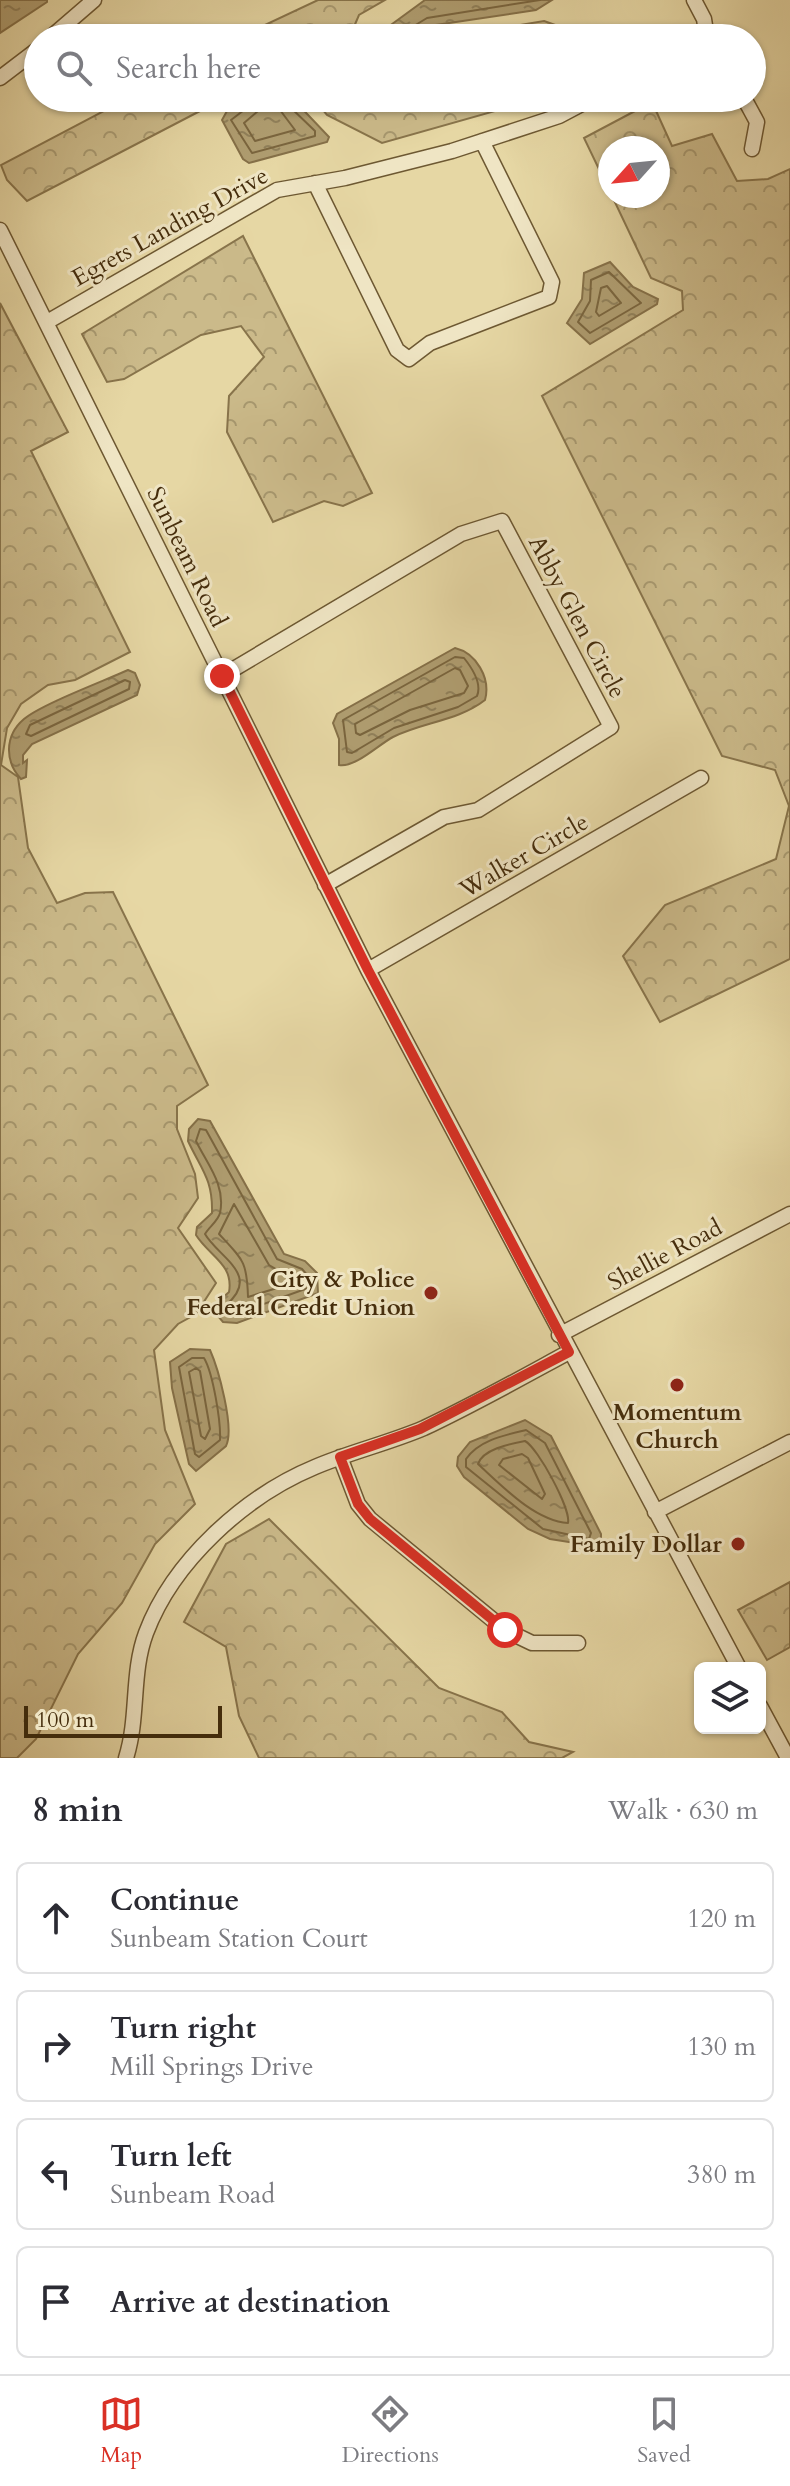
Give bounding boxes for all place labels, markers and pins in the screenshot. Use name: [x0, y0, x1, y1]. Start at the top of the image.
place label: City & Police Federal Credit Union: [186, 1263, 416, 1324]
marker: City & Police Federal Credit Union: [422, 1284, 440, 1302]
marker: Momentum Church: [668, 1376, 686, 1394]
place label: Momentum Church: [612, 1396, 743, 1457]
place label: Family Dollar: [570, 1528, 722, 1561]
marker: Family Dollar: [729, 1535, 747, 1553]

